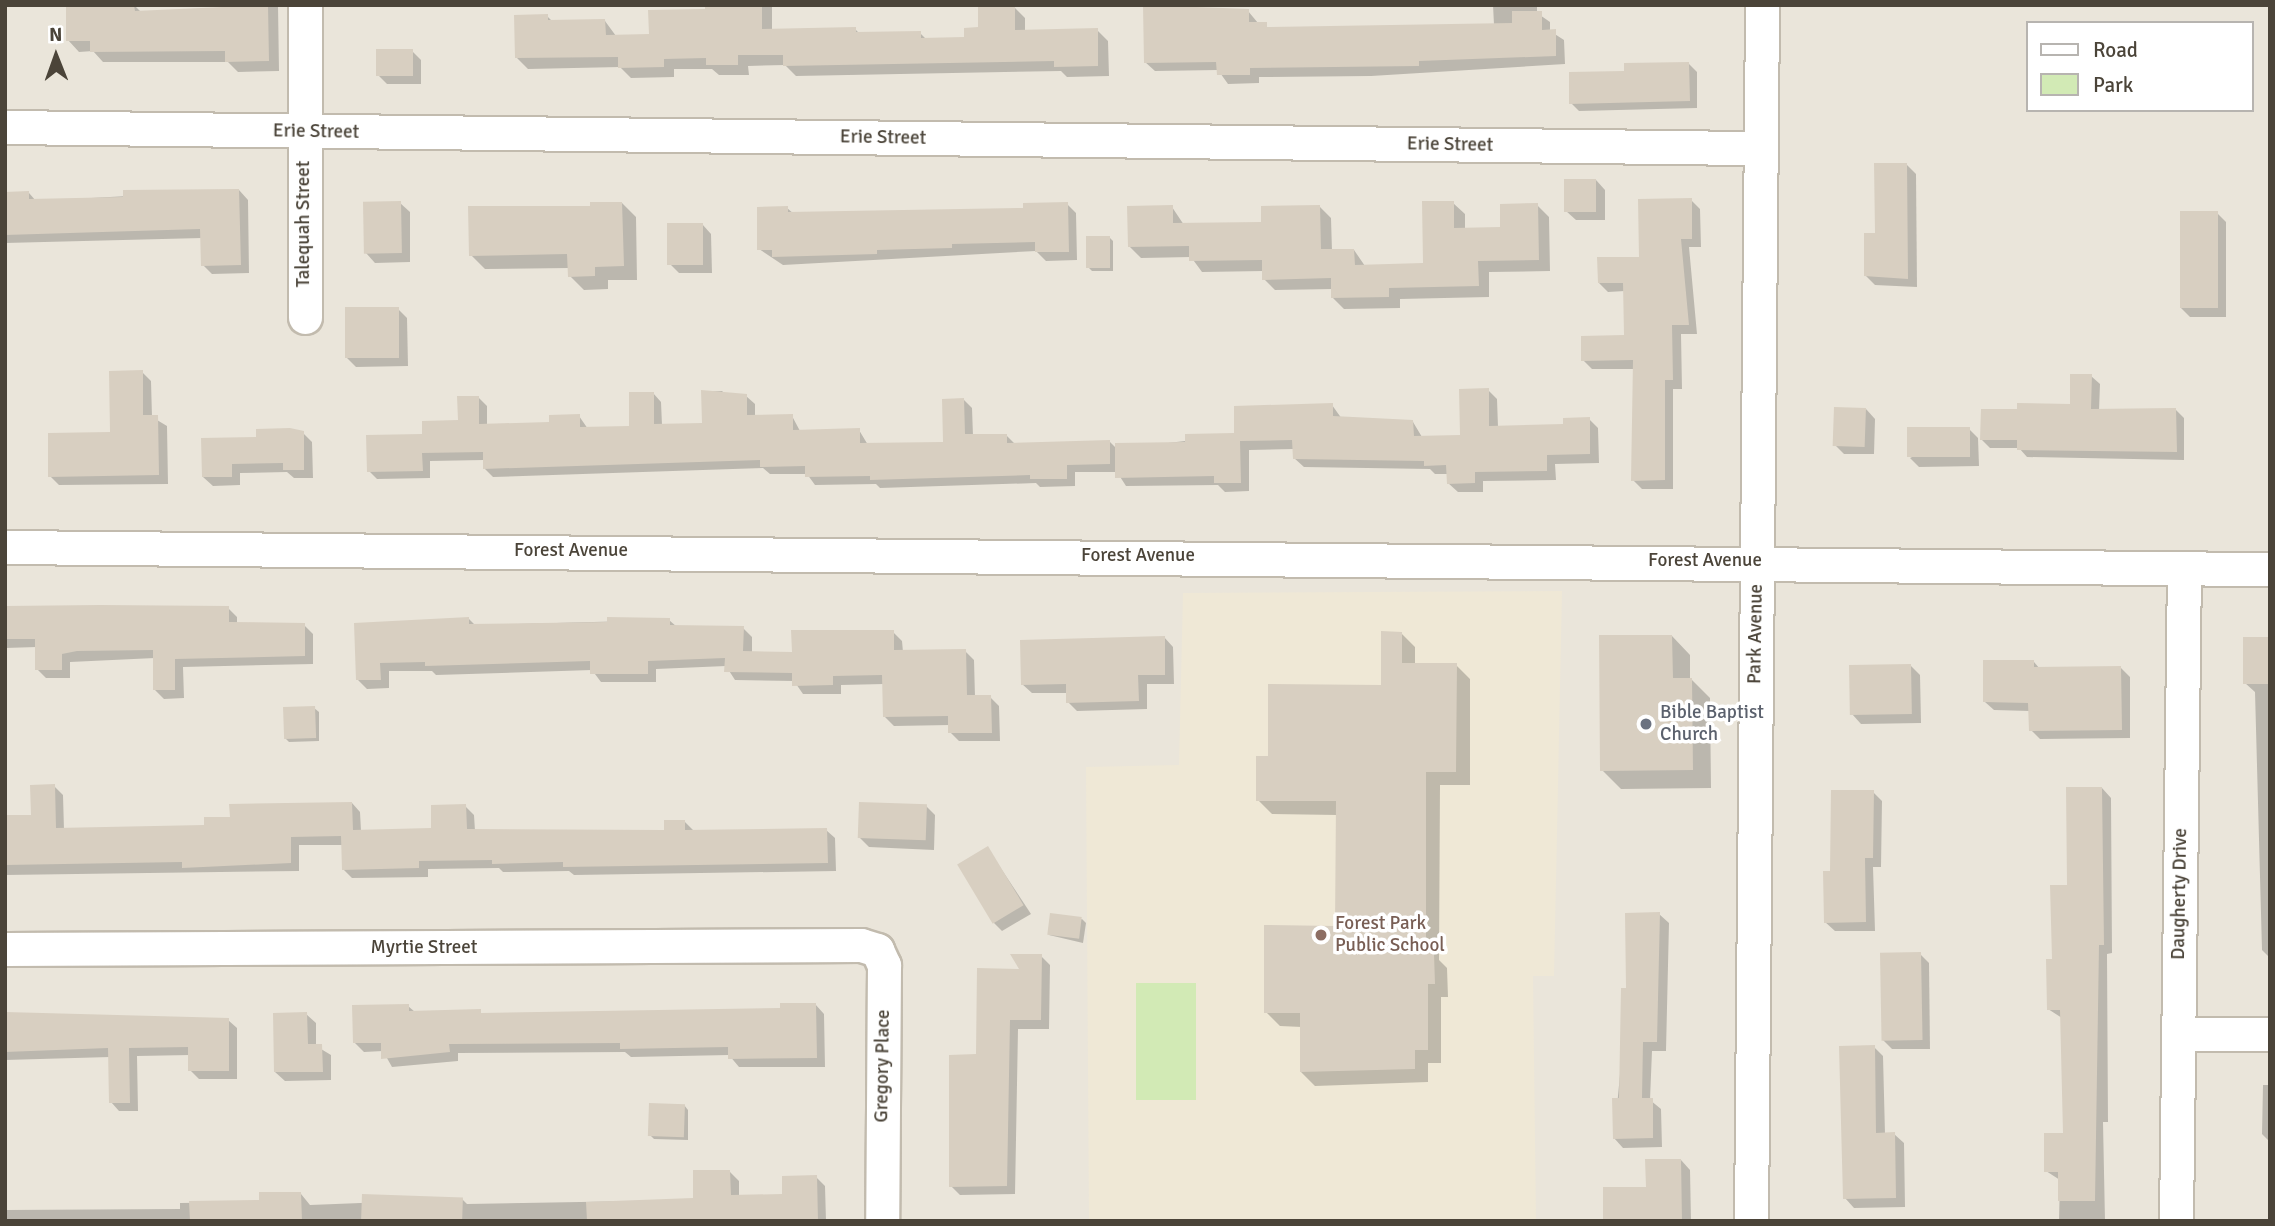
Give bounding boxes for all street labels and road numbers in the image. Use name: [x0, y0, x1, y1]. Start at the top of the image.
street label: Erie Street: [273, 120, 359, 144]
street label: Erie Street: [840, 126, 926, 150]
street label: Erie Street: [1407, 133, 1493, 157]
street label: Talequah Street: [293, 161, 315, 287]
street label: Forest Avenue: [514, 540, 628, 562]
street label: Forest Avenue: [1081, 545, 1195, 567]
street label: Forest Avenue: [1648, 550, 1762, 572]
street label: Park Avenue: [1744, 584, 1768, 684]
street label: Daugherty Drive: [2167, 828, 2193, 960]
street label: Myrtie Street: [371, 937, 477, 959]
street label: Gregory Place: [871, 1009, 895, 1123]

